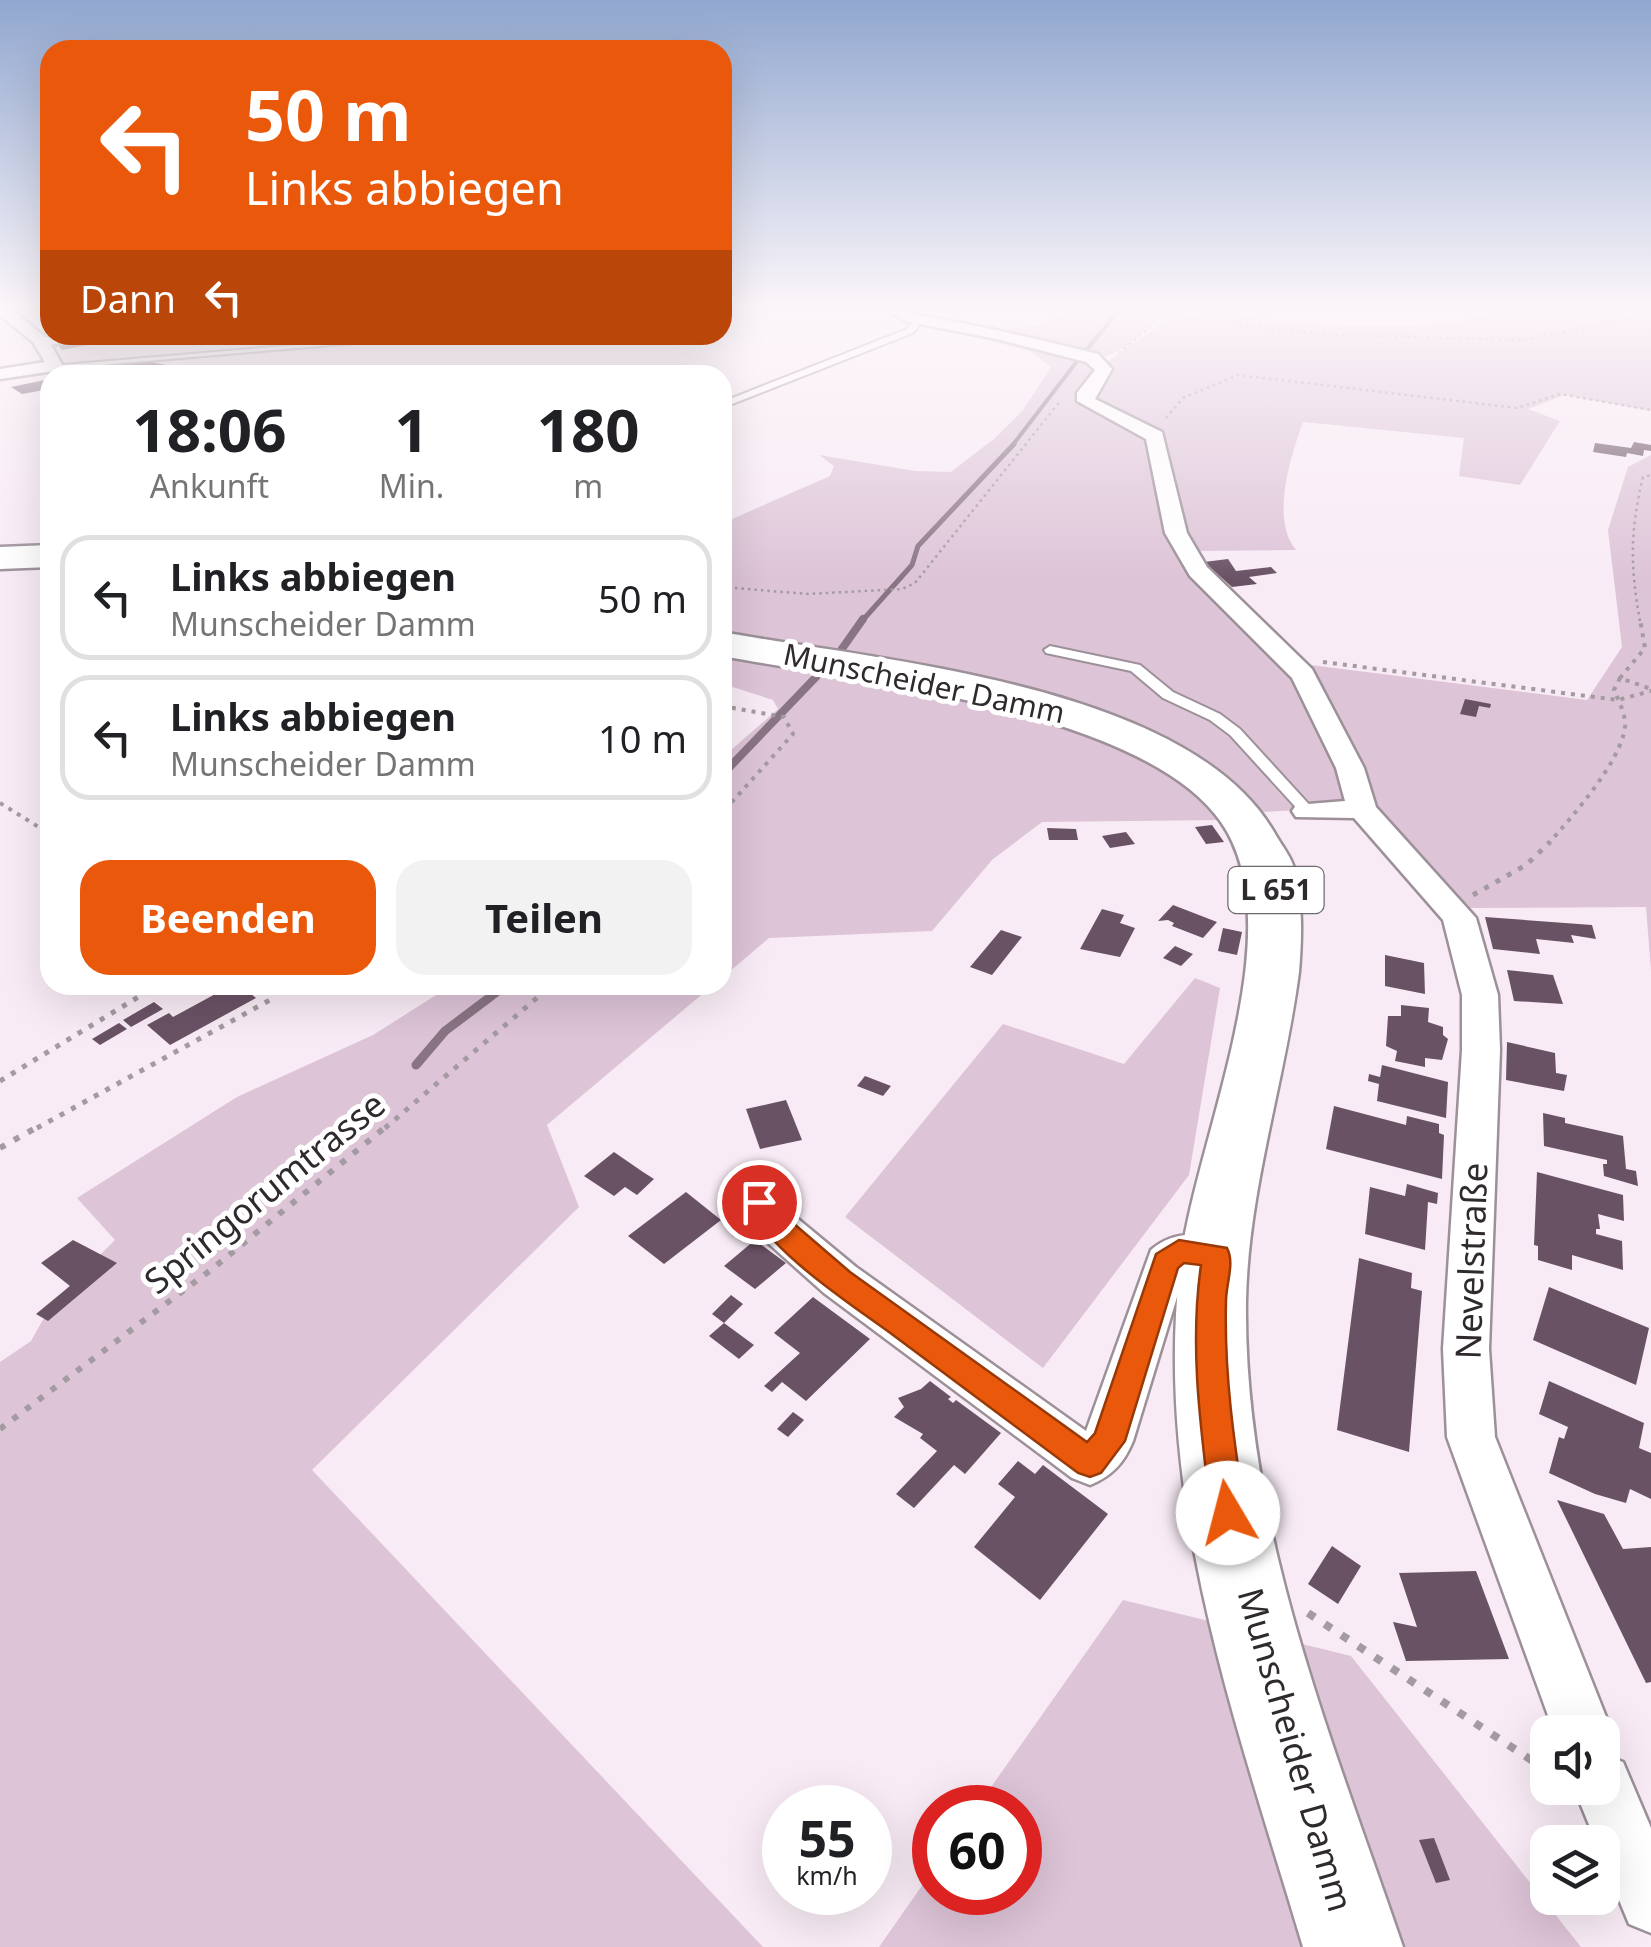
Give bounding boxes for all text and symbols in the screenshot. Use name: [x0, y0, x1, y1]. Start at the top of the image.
text: 50 m: [245, 66, 412, 162]
icon: left: [80, 80, 210, 210]
text: Links abbiegen: [245, 157, 564, 218]
icon: left: [196, 270, 251, 325]
text: Dann: [80, 272, 176, 324]
text: 18:06: [132, 388, 286, 470]
text: 1: [394, 388, 429, 470]
text: 180: [537, 388, 640, 470]
text: Ankunft: [150, 464, 269, 507]
text: Min.: [379, 464, 444, 507]
text: m: [573, 464, 603, 507]
text: Links abbiegen: [170, 550, 456, 602]
icon: left: [85, 570, 140, 625]
text: 50 m: [598, 572, 687, 624]
text: Munscheider Damm: [170, 602, 476, 645]
street label: Munscheider Damm: [780, 633, 1069, 732]
text: Links abbiegen: [170, 690, 456, 742]
icon: left: [85, 710, 140, 765]
text: 10 m: [598, 712, 687, 764]
text: Munscheider Damm: [170, 742, 476, 785]
button: Beenden: [80, 860, 376, 975]
button: Teilen: [396, 860, 692, 975]
road number: L 651: [1228, 867, 1324, 913]
street label: Springorumtrasse: [134, 1080, 394, 1303]
pin: [717, 1160, 802, 1245]
street label: Nevelstraße: [1444, 1162, 1497, 1360]
icon: arrive: [732, 1175, 787, 1230]
position arrow: [1176, 1461, 1280, 1565]
street label: Munscheider Damm: [1228, 1582, 1365, 1917]
map controls: [1530, 1715, 1620, 1915]
button: sound: [1530, 1715, 1620, 1805]
speed limit sign: 60: [912, 1785, 1042, 1915]
text: 55: [798, 1804, 856, 1872]
button: layers: [1530, 1825, 1620, 1915]
text: km/h: [796, 1858, 858, 1892]

